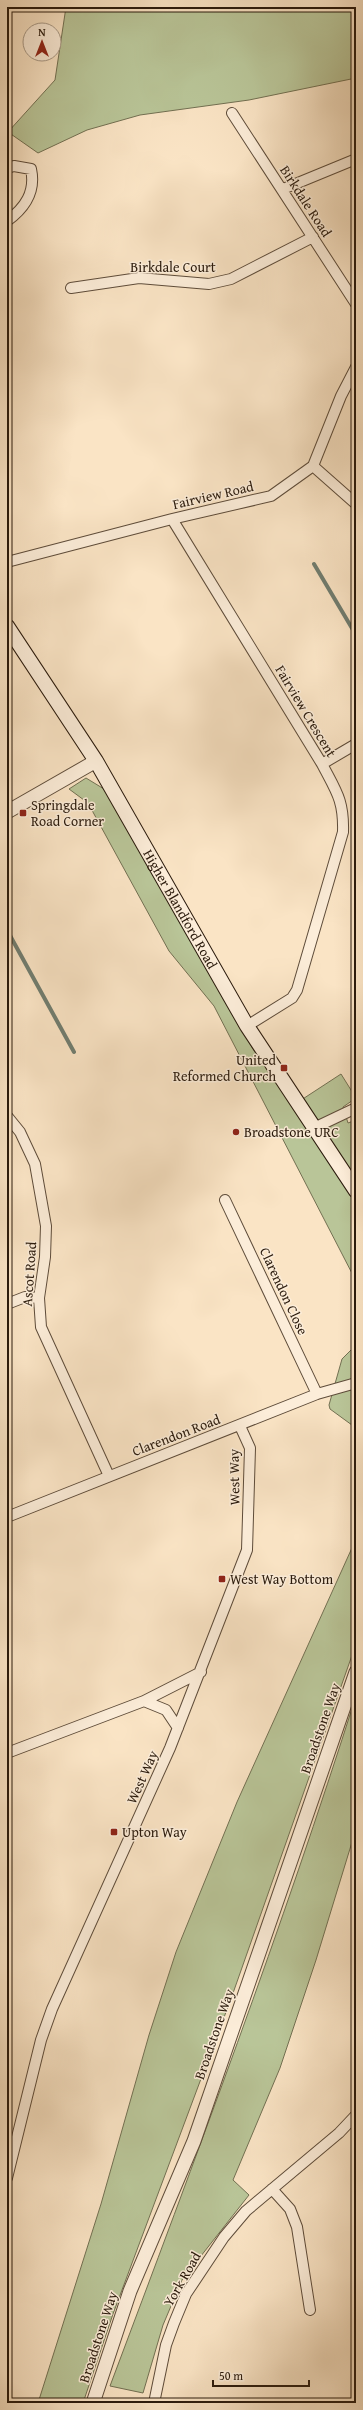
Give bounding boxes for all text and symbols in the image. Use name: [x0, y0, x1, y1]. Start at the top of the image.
north arrow: [22, 22, 62, 62]
text: N: [38, 24, 46, 40]
street label: Birkdale Road: [275, 161, 337, 241]
street label: Birkdale Court: [130, 257, 216, 277]
street label: Fairview Road: [171, 476, 256, 514]
street label: Fairview Crescent: [271, 661, 341, 761]
place label: Springdale Road Corner: [31, 795, 104, 831]
marker: Springdale Road Corner: [18, 808, 28, 818]
street label: Higher Blandford Road: [138, 846, 223, 973]
place label: United Reformed Church: [173, 1050, 277, 1086]
marker: United Reformed Church: [279, 1063, 289, 1073]
place label: Broadstone URC: [244, 1122, 339, 1142]
marker: Broadstone URC: [231, 1127, 241, 1137]
street label: Ascot Road: [17, 1240, 41, 1307]
street label: Clarendon Close: [255, 1244, 313, 1338]
street label: Clarendon Road: [129, 1409, 223, 1461]
street label: West Way: [224, 1449, 244, 1505]
place label: West Way Bottom: [230, 1569, 334, 1589]
marker: West Way Bottom: [217, 1574, 227, 1584]
street label: Broadstone Way: [295, 1680, 345, 1776]
street label: West Way: [121, 1747, 163, 1807]
place label: Upton Way: [122, 1822, 187, 1842]
marker: Upton Way: [109, 1827, 119, 1837]
street label: Broadstone Way: [189, 1986, 239, 2082]
street label: York Road: [158, 2248, 206, 2310]
street label: Broadstone Way: [74, 2289, 122, 2385]
scale bar: [213, 2362, 309, 2388]
text: 50 m: [219, 2367, 243, 2384]

